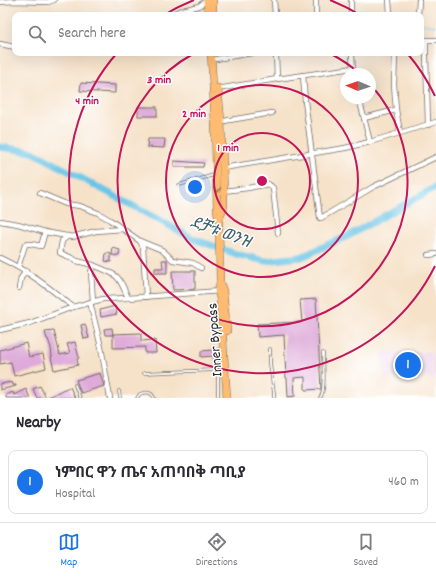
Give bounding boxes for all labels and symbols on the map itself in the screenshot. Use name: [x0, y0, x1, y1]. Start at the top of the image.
north arrow: [340, 68, 376, 104]
text: 3 min: [147, 72, 171, 89]
text: 4 min: [75, 93, 99, 110]
text: 2 min: [182, 106, 206, 123]
text: 1 min: [217, 140, 239, 157]
centre of rings: [255, 174, 269, 188]
your location: [185, 177, 205, 197]
one-way arrow: [213, 187, 221, 193]
water label: ደቻቱ ወንዝ: [187, 212, 256, 256]
street label: Inner Bypass: [202, 302, 230, 377]
pin: 1: [395, 350, 421, 380]

